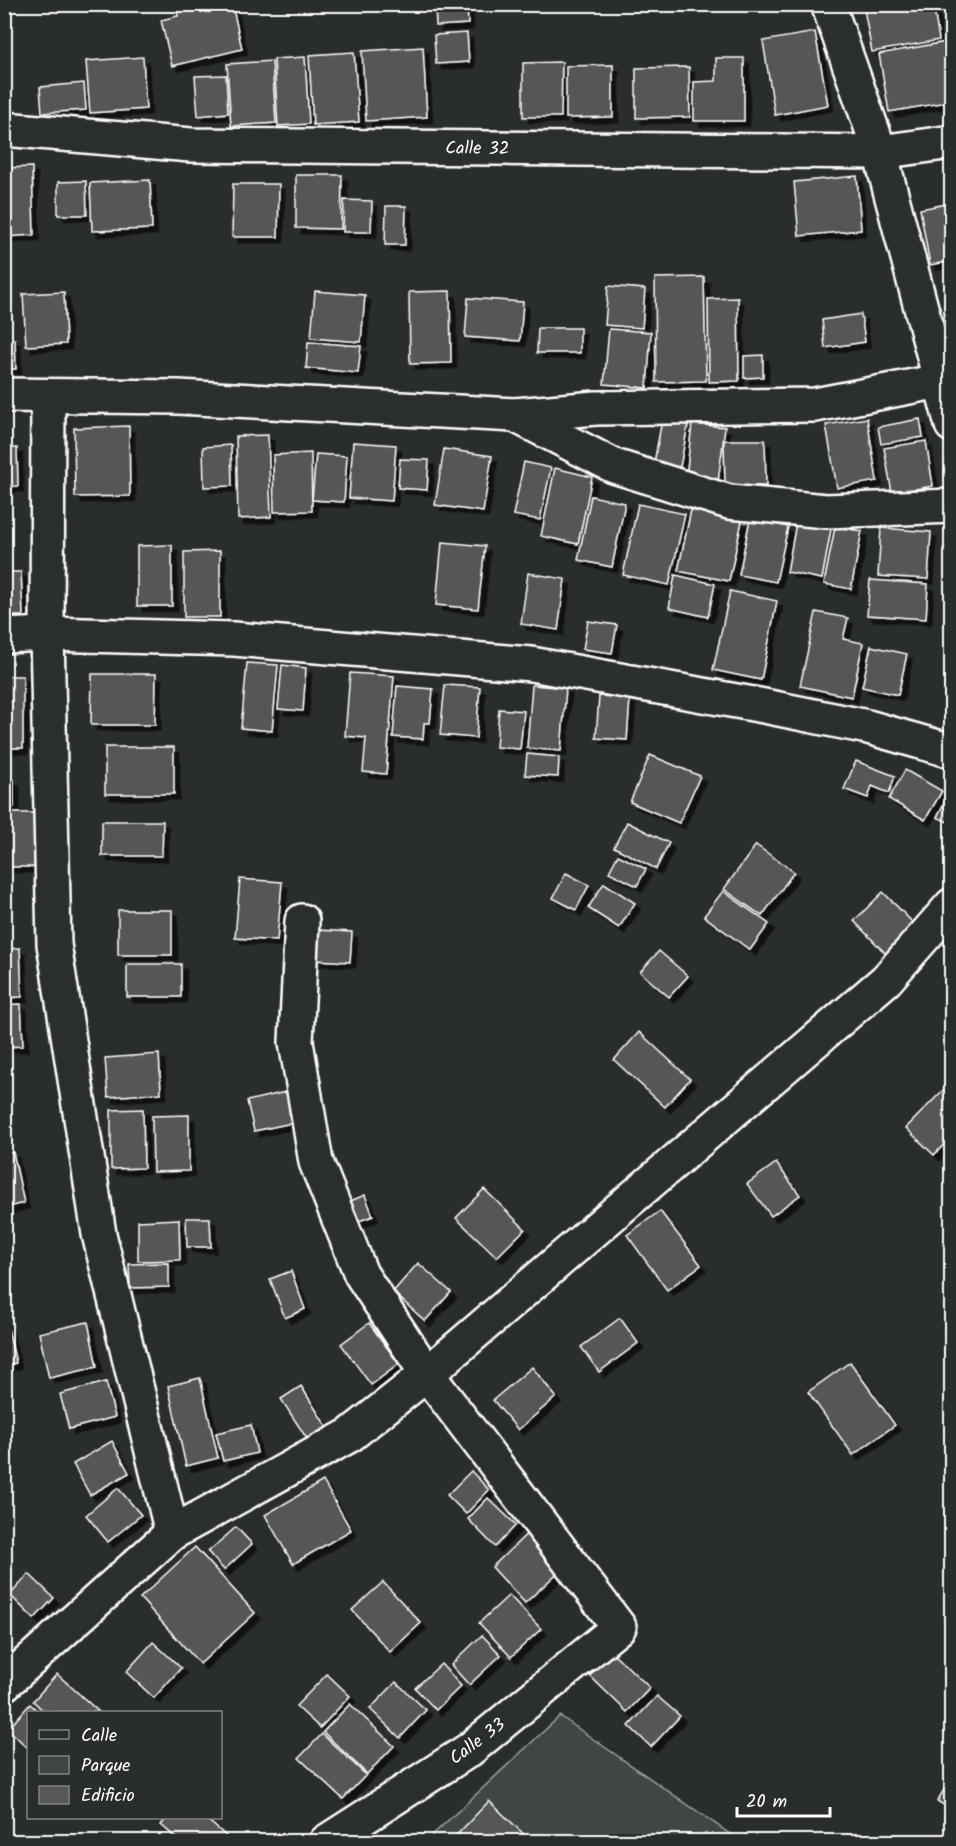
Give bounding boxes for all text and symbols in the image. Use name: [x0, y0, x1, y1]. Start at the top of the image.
street label: Calle 32: [445, 135, 510, 164]
legend: [27, 1711, 222, 1819]
street label: Calle 33: [444, 1711, 512, 1773]
text: Calle: [81, 1722, 117, 1751]
text: Parque: [81, 1752, 130, 1781]
scale bar: [737, 1780, 830, 1818]
text: Edificio: [81, 1782, 135, 1811]
text: 20 m: [746, 1788, 787, 1817]

